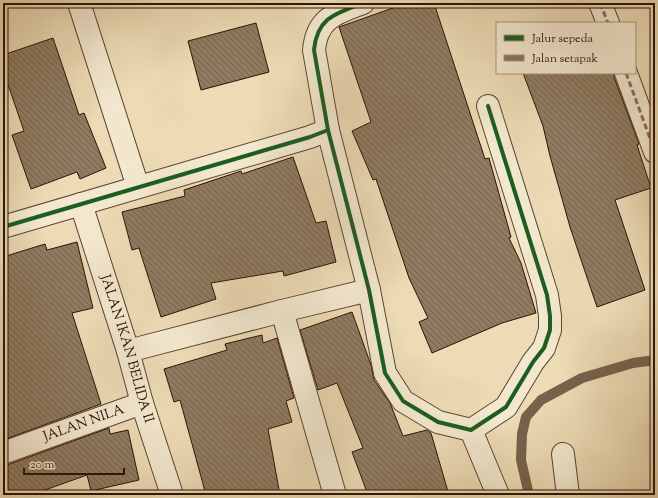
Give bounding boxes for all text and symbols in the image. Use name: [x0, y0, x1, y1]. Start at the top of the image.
legend: [496, 22, 636, 74]
text: Jalur sepeda: [531, 30, 593, 48]
text: Jalan setapak: [531, 50, 598, 68]
street label: JALAN IKAN BELIDA II: [94, 271, 158, 426]
street label: JALAN NILA: [40, 400, 128, 448]
scale bar: [24, 450, 124, 476]
text: 20 m: [30, 456, 55, 474]

